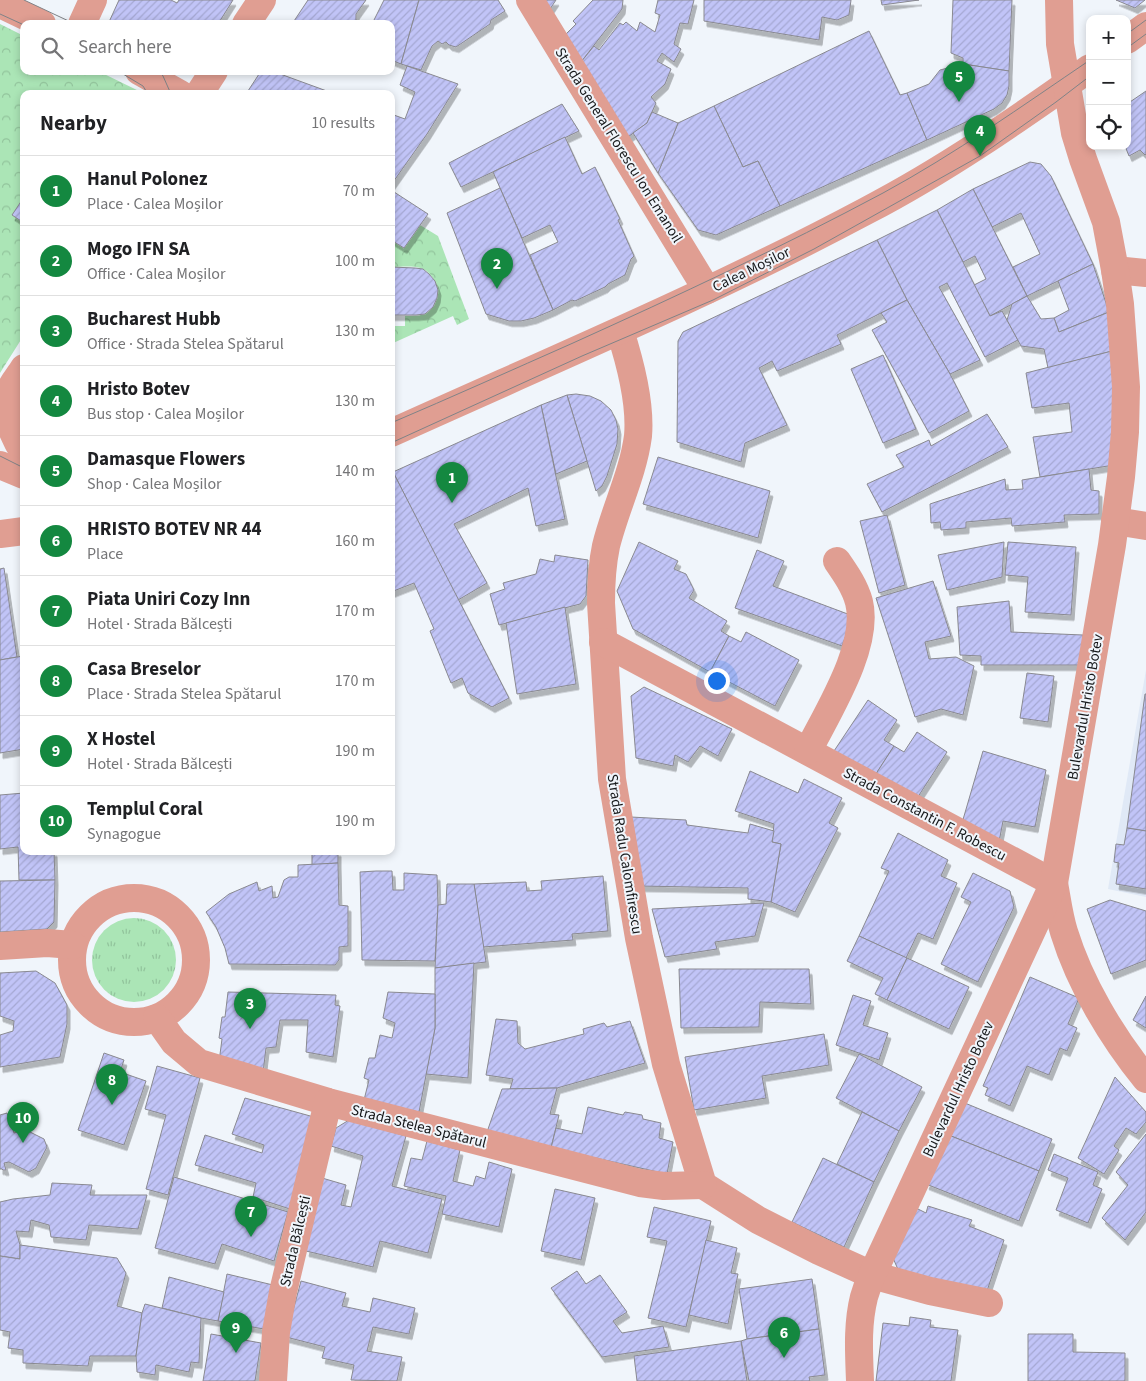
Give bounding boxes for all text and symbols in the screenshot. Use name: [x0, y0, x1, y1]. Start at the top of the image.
map controls: [1086, 15, 1131, 150]
button: +: [1086, 15, 1131, 60]
search box: [20, 20, 395, 75]
icon: search: [38, 34, 66, 62]
text: Search here: [78, 34, 172, 61]
street label: Strada General Florescu Ion Emanoil: [550, 44, 688, 247]
button: −: [1086, 60, 1131, 105]
pin: 5: [943, 61, 975, 102]
button: locate: [1086, 105, 1131, 150]
text: Nearby: [40, 108, 107, 138]
text: 10 results: [311, 112, 375, 134]
pin: 4: [964, 115, 996, 156]
text: Hanul Polonez: [87, 166, 207, 193]
text: 1: [52, 180, 60, 202]
text: 70 m: [343, 180, 375, 202]
text: Place · Calea Moșilor: [87, 193, 223, 215]
text: Mogo IFN SA: [87, 236, 190, 263]
street label: Calea Moșilor: [709, 241, 794, 297]
pin: 2: [481, 248, 513, 289]
text: 2: [52, 250, 60, 272]
text: 100 m: [335, 250, 375, 272]
text: Office · Calea Moșilor: [87, 263, 226, 285]
text: Bucharest Hubb: [87, 306, 221, 333]
text: 3: [52, 320, 60, 342]
text: 130 m: [335, 320, 375, 342]
text: Office · Strada Stelea Spătarul: [87, 333, 284, 355]
text: Hristo Botev: [87, 376, 190, 403]
text: 4: [52, 390, 60, 412]
text: 130 m: [335, 390, 375, 412]
text: Bus stop · Calea Moșilor: [87, 403, 244, 425]
text: Damasque Flowers: [87, 446, 245, 473]
text: 5: [52, 460, 60, 482]
text: 140 m: [335, 460, 375, 482]
pin: 1: [436, 462, 468, 503]
text: Shop · Calea Moșilor: [87, 473, 222, 495]
text: HRISTO BOTEV NR 44: [87, 516, 262, 543]
text: 6: [52, 530, 60, 552]
text: 160 m: [335, 530, 375, 552]
text: Place: [87, 543, 123, 565]
text: Piata Uniri Cozy Inn: [87, 586, 250, 613]
text: 7: [52, 600, 60, 622]
text: 170 m: [335, 600, 375, 622]
text: Hotel · Strada Bălcești: [87, 613, 233, 635]
street label: Bulevardul Hristo Botev: [1062, 633, 1109, 782]
text: Casa Breselor: [87, 656, 201, 683]
your location: [704, 668, 730, 694]
text: 8: [52, 670, 60, 692]
text: 170 m: [335, 670, 375, 692]
text: Place · Strada Stelea Spătarul: [87, 683, 281, 705]
text: X Hostel: [87, 726, 155, 753]
text: 9: [52, 740, 60, 762]
text: 190 m: [335, 740, 375, 762]
text: Hotel · Strada Bălcești: [87, 753, 233, 775]
street label: Strada Constantin F. Robescu: [839, 762, 1010, 866]
street label: Strada Radu Calomfirescu: [601, 772, 648, 936]
text: Templul Coral: [87, 796, 203, 823]
text: 10: [48, 810, 64, 832]
text: 190 m: [335, 810, 375, 832]
text: Synagogue: [87, 823, 161, 845]
pin: 3: [234, 988, 266, 1029]
street label: Bulevardul Hristo Botev: [918, 1018, 999, 1161]
pin: 8: [96, 1064, 128, 1105]
street label: Strada Stelea Spătarul: [349, 1100, 489, 1153]
pin: 10: [7, 1102, 39, 1143]
street label: Strada Bălcești: [275, 1193, 316, 1289]
pin: 7: [235, 1196, 267, 1237]
pin: 9: [220, 1312, 252, 1353]
pin: 6: [768, 1317, 800, 1358]

